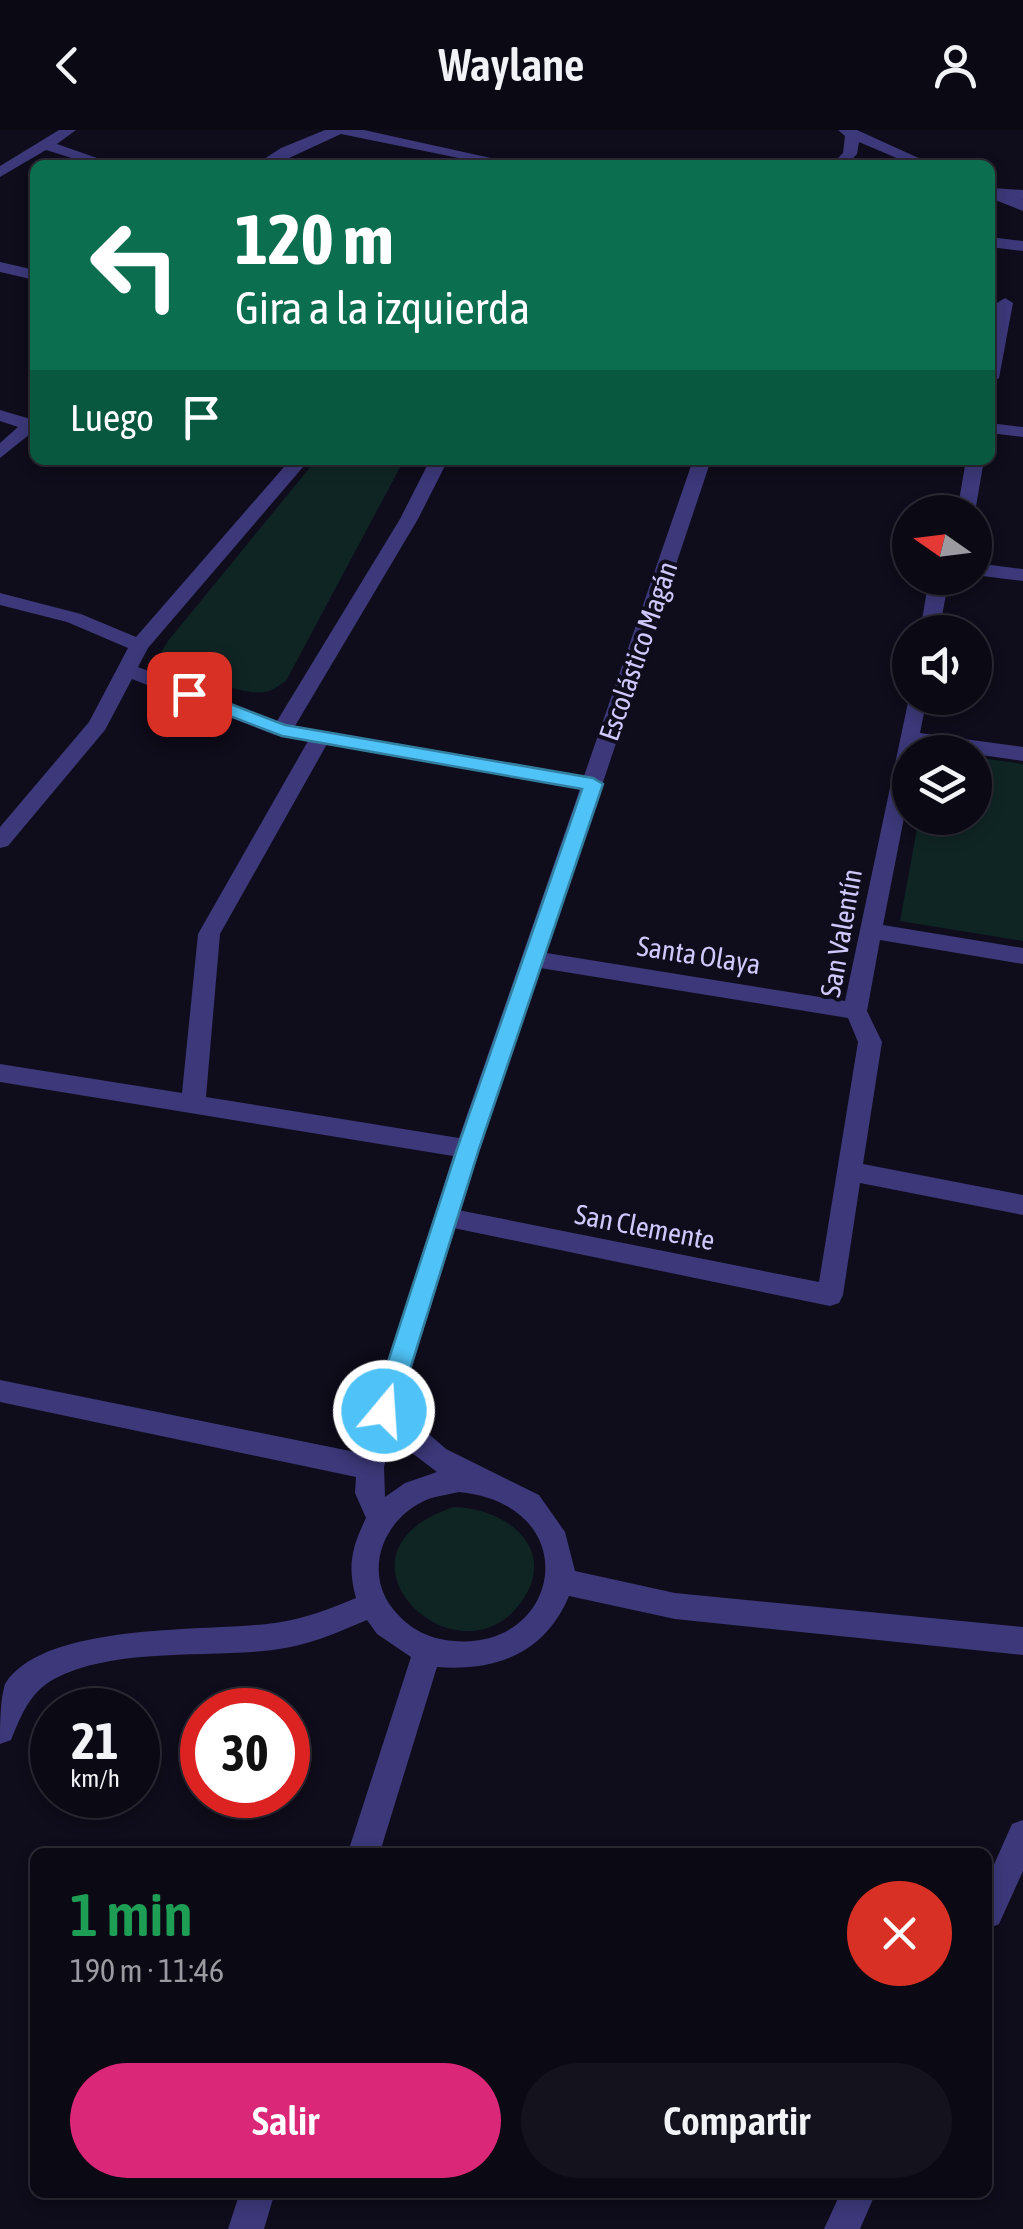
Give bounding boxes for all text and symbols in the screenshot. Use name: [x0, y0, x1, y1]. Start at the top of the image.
icon: back: [40, 38, 95, 93]
icon: person: [928, 38, 983, 93]
text: Waylane: [439, 39, 584, 91]
text: 120 m: [235, 199, 394, 279]
icon: left: [70, 200, 200, 330]
text: Gira a la izquierda: [235, 282, 530, 334]
icon: arrive: [174, 390, 229, 445]
text: Luego: [70, 396, 154, 439]
north arrow: [892, 495, 992, 595]
map controls: [892, 495, 992, 835]
street label: Escolástico Magán: [592, 557, 684, 745]
button: sound: [892, 615, 992, 715]
pin: [147, 652, 232, 737]
icon: arrive: [162, 667, 217, 722]
button: layers: [892, 735, 992, 835]
street label: San Valentín: [814, 866, 868, 1000]
street label: Santa Olaya: [635, 929, 763, 981]
street label: San Clemente: [572, 1198, 718, 1256]
position arrow: [332, 1359, 436, 1463]
speed limit sign: 30: [180, 1688, 310, 1818]
text: 21: [71, 1712, 118, 1770]
text: km/h: [70, 1764, 120, 1792]
text: 1 min: [70, 1880, 193, 1949]
button: close: [847, 1881, 952, 1986]
text: 190 m · 11:46: [70, 1952, 224, 1989]
button: Salir: [70, 2063, 501, 2178]
button: Compartir: [521, 2063, 952, 2178]

